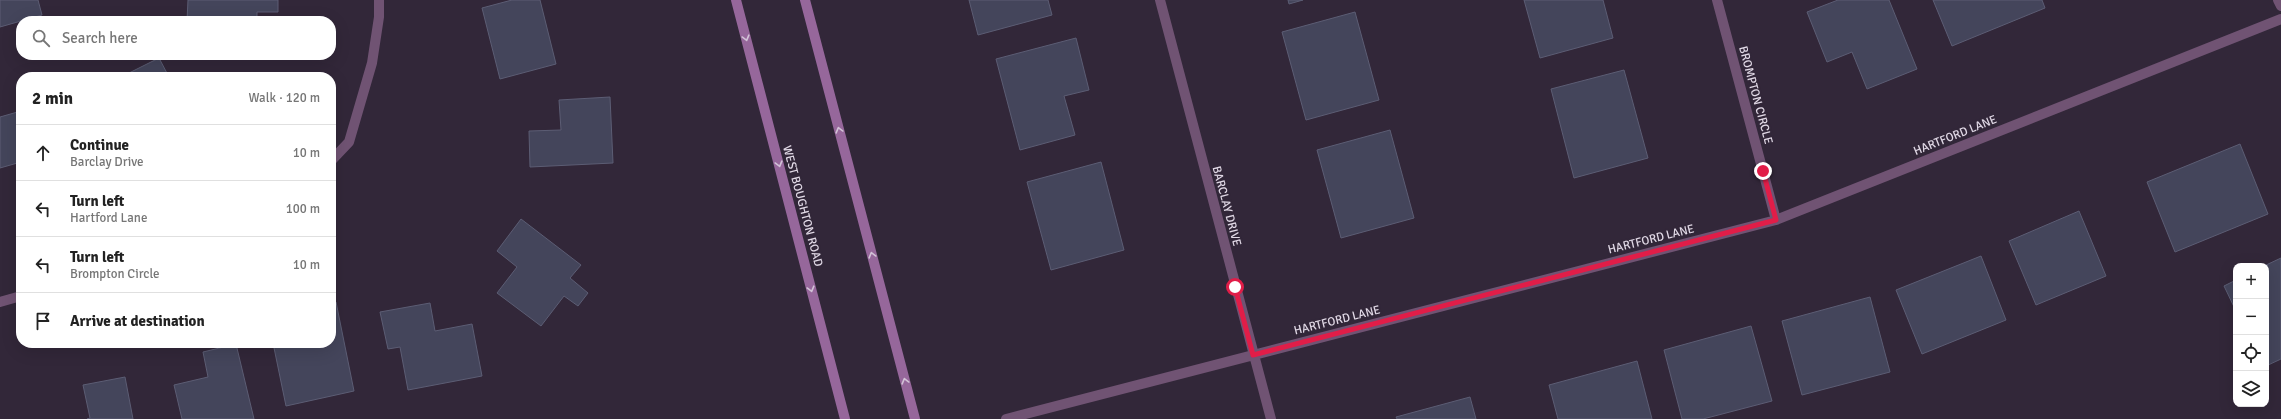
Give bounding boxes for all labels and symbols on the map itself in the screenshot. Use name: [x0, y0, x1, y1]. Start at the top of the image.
one-way arrow: [741, 34, 750, 41]
street label: BROMPTON CIRCLE: [1735, 44, 1776, 146]
street label: HARTFORD LANE: [1911, 112, 1999, 159]
one-way arrow: [835, 126, 844, 133]
street label: WEST BOUGHTON ROAD: [779, 144, 826, 269]
one-way arrow: [774, 160, 782, 167]
route end: [1754, 162, 1772, 180]
street label: BARCLAY DRIVE: [1209, 164, 1245, 248]
street label: HARTFORD LANE: [1606, 221, 1696, 257]
one-way arrow: [868, 252, 877, 259]
route start: [1226, 278, 1244, 296]
one-way arrow: [807, 286, 815, 293]
street label: HARTFORD LANE: [1292, 302, 1382, 338]
one-way arrow: [901, 378, 909, 385]

